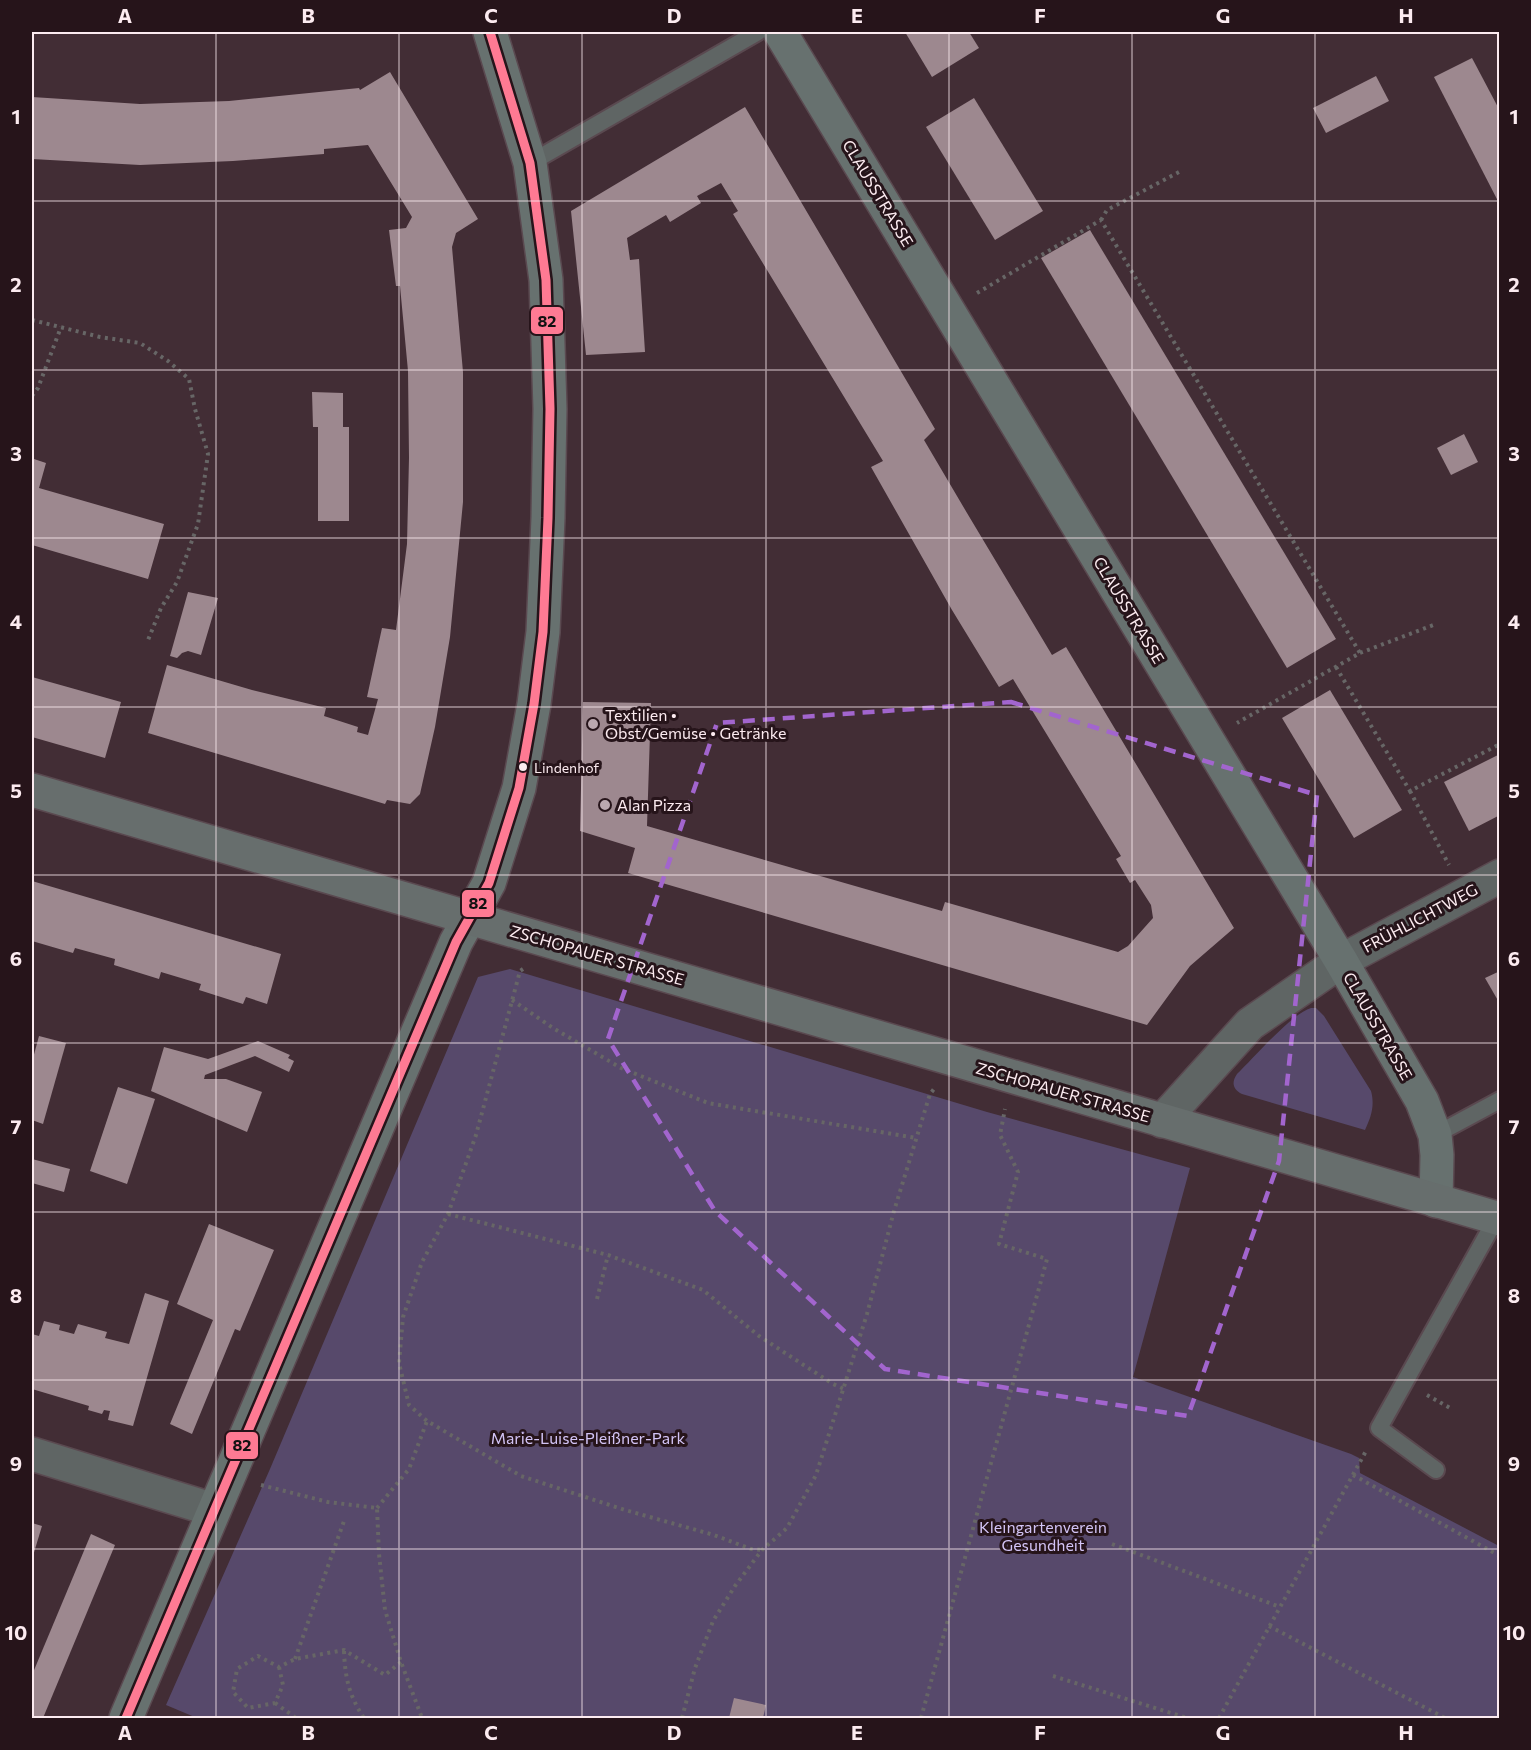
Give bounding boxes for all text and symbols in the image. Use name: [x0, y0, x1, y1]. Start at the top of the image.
text: A: [118, 3, 132, 27]
text: B: [301, 3, 315, 27]
text: C: [484, 3, 498, 27]
text: D: [667, 3, 681, 27]
text: E: [851, 3, 863, 27]
text: F: [1034, 3, 1046, 27]
text: G: [1216, 3, 1230, 27]
text: H: [1399, 3, 1414, 27]
text: 1: [11, 104, 21, 128]
text: 1: [1509, 104, 1519, 128]
street label: CLAUSSTRASSE: [839, 136, 918, 250]
text: 2: [10, 272, 22, 296]
text: 2: [1508, 272, 1520, 296]
line badge: 82: [530, 306, 564, 335]
text: 82: [538, 311, 556, 330]
text: 3: [10, 441, 22, 465]
text: 3: [1508, 441, 1520, 465]
street label: CLAUSSTRASSE: [1090, 553, 1169, 667]
text: 4: [10, 609, 22, 633]
text: 4: [1508, 609, 1520, 633]
place label: Textilien • Obst/Gemüse • Getränke: [605, 705, 787, 742]
marker: Textilien • Obst/Gemüse • Getränke: [586, 717, 600, 731]
place label: Lindenhof: [534, 759, 599, 776]
marker: Lindenhof: [517, 761, 529, 773]
text: 5: [10, 778, 22, 802]
text: 5: [1508, 778, 1520, 802]
place label: Alan Pizza: [617, 795, 691, 814]
marker: Alan Pizza: [598, 798, 612, 812]
street label: FRÜHLICHTWEG: [1359, 879, 1481, 956]
line badge: 82: [461, 889, 495, 918]
text: 82: [469, 893, 487, 912]
street label: ZSCHOPAUER STRASSE: [508, 921, 686, 989]
text: 6: [10, 946, 22, 970]
text: 6: [1508, 946, 1520, 970]
street label: CLAUSSTRASSE: [1340, 969, 1417, 1083]
street label: ZSCHOPAUER STRASSE: [974, 1058, 1152, 1126]
text: 7: [11, 1114, 22, 1138]
text: 7: [1509, 1114, 1520, 1138]
text: 8: [10, 1283, 22, 1307]
text: 8: [1508, 1283, 1520, 1307]
park label: Marie-Luise-Pleißner-Park: [491, 1428, 686, 1447]
line badge: 82: [225, 1431, 259, 1460]
text: 82: [233, 1435, 251, 1454]
text: 9: [10, 1451, 22, 1475]
text: 9: [1508, 1451, 1520, 1475]
park label: Kleingartenverein Gesundheit: [979, 1517, 1107, 1554]
text: 10: [5, 1620, 27, 1644]
text: 10: [1503, 1620, 1525, 1644]
text: A: [118, 1720, 132, 1744]
text: B: [301, 1720, 315, 1744]
text: C: [484, 1720, 498, 1744]
text: D: [667, 1720, 681, 1744]
text: E: [851, 1720, 863, 1744]
text: F: [1034, 1720, 1046, 1744]
text: G: [1216, 1720, 1230, 1744]
text: H: [1399, 1720, 1414, 1744]

